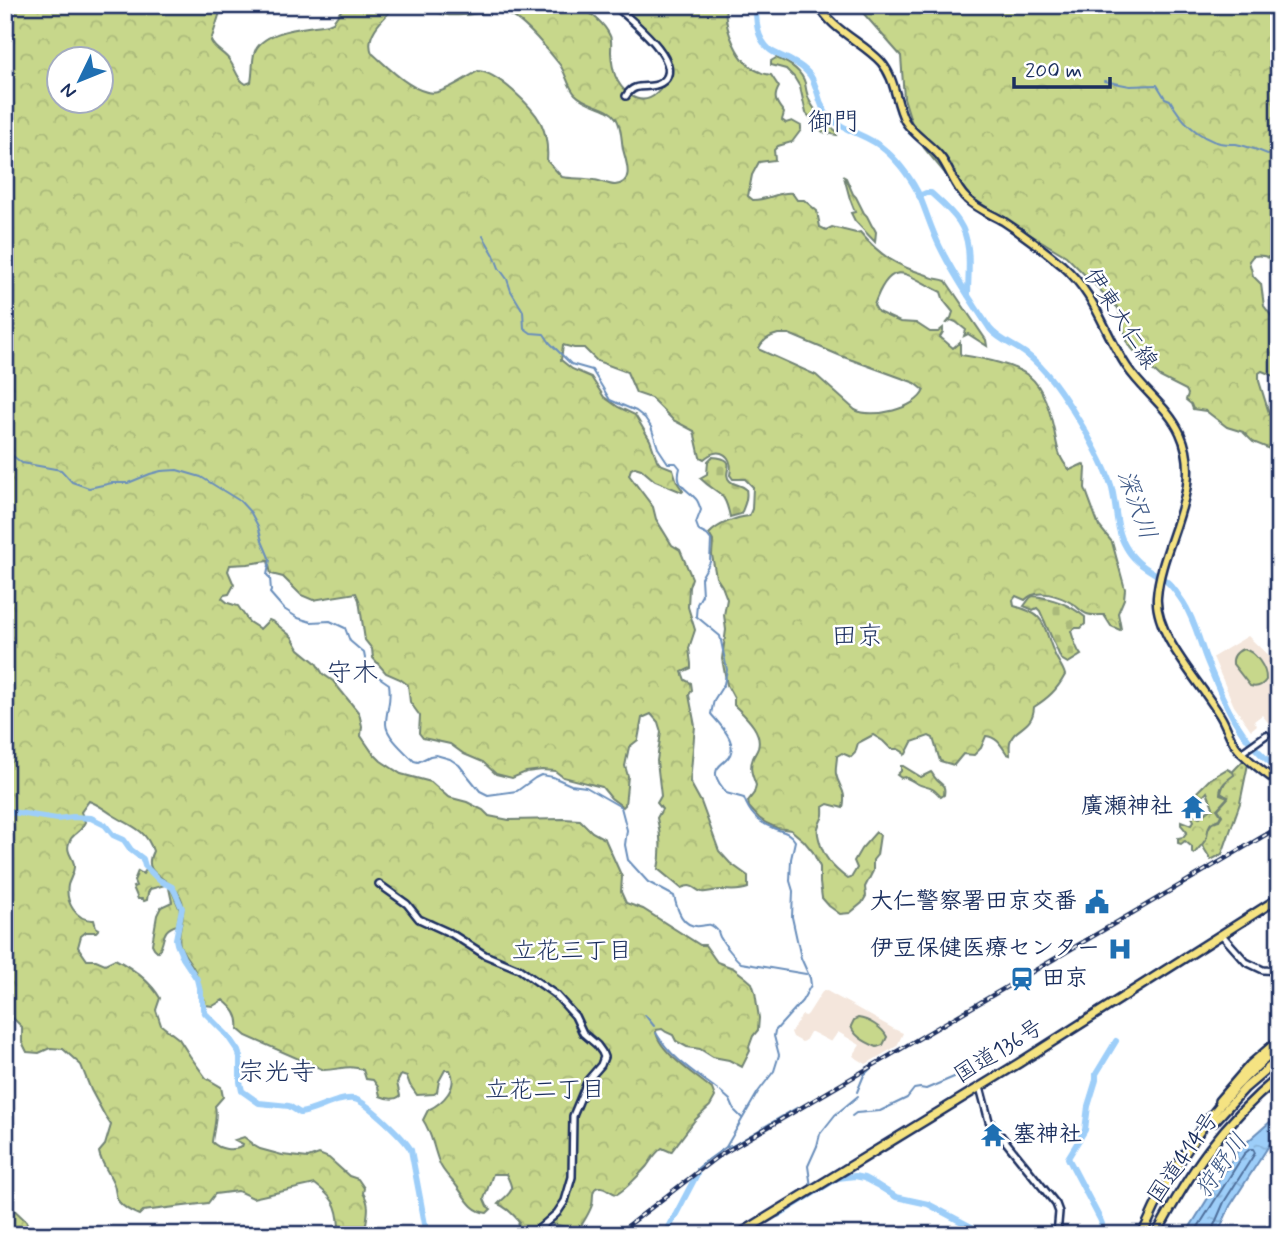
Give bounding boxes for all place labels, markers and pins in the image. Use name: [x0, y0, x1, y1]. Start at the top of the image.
place label: 廣瀬神社: [1081, 792, 1173, 822]
temple icon: 廣瀬神社: [1179, 793, 1207, 821]
place label: 大仁警察署田京交番: [870, 887, 1077, 917]
public building icon: 大仁警察署田京交番: [1083, 888, 1111, 916]
place label: 伊豆保健医療センター: [870, 934, 1100, 964]
hospital icon: 伊豆保健医療センター: [1106, 935, 1134, 963]
place label: 田京: [1042, 964, 1088, 994]
station icon: 田京: [1008, 965, 1036, 993]
place label: 塞神社: [1013, 1120, 1082, 1150]
temple icon: 塞神社: [979, 1121, 1007, 1149]

